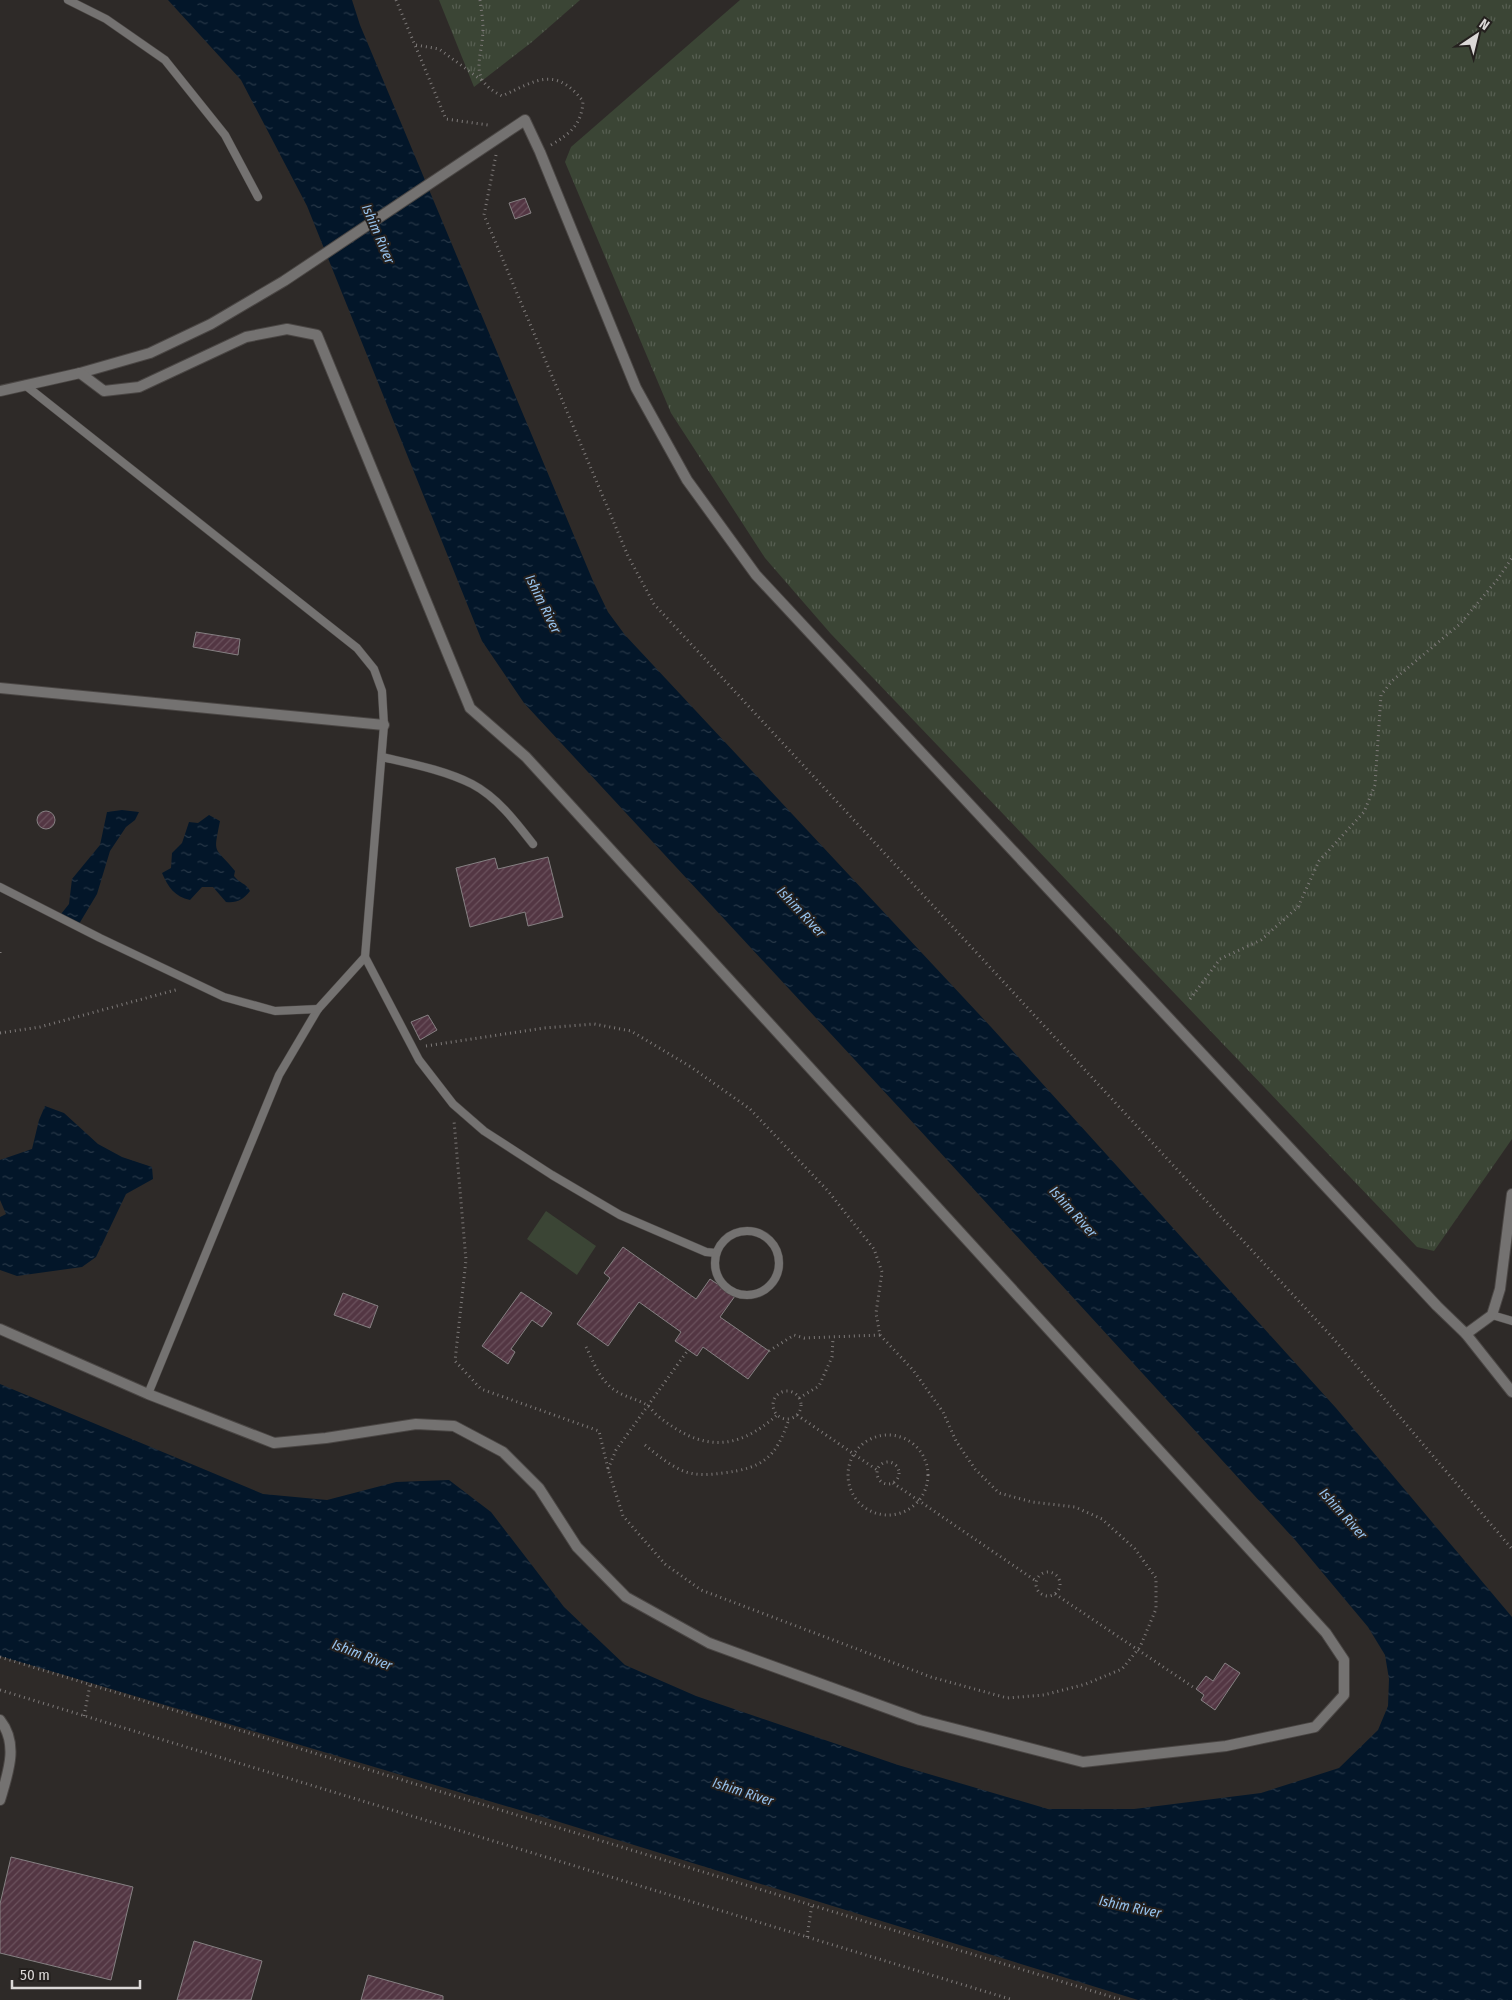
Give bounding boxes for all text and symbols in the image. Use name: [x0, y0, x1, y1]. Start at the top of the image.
north arrow: [1452, 10, 1502, 60]
text: N: [1476, 15, 1492, 34]
water label: Ishim River: [358, 202, 399, 267]
water label: Ishim River: [522, 572, 565, 637]
water label: Ishim River: [773, 883, 830, 942]
water label: Ishim River: [1046, 1183, 1101, 1242]
water label: Ishim River: [1316, 1485, 1371, 1544]
water label: Ishim River: [329, 1636, 396, 1675]
water label: Ishim River: [710, 1774, 777, 1810]
water label: Ishim River: [1097, 1892, 1164, 1922]
scale bar: [12, 1958, 140, 1990]
text: 50 m: [20, 1966, 50, 1984]

